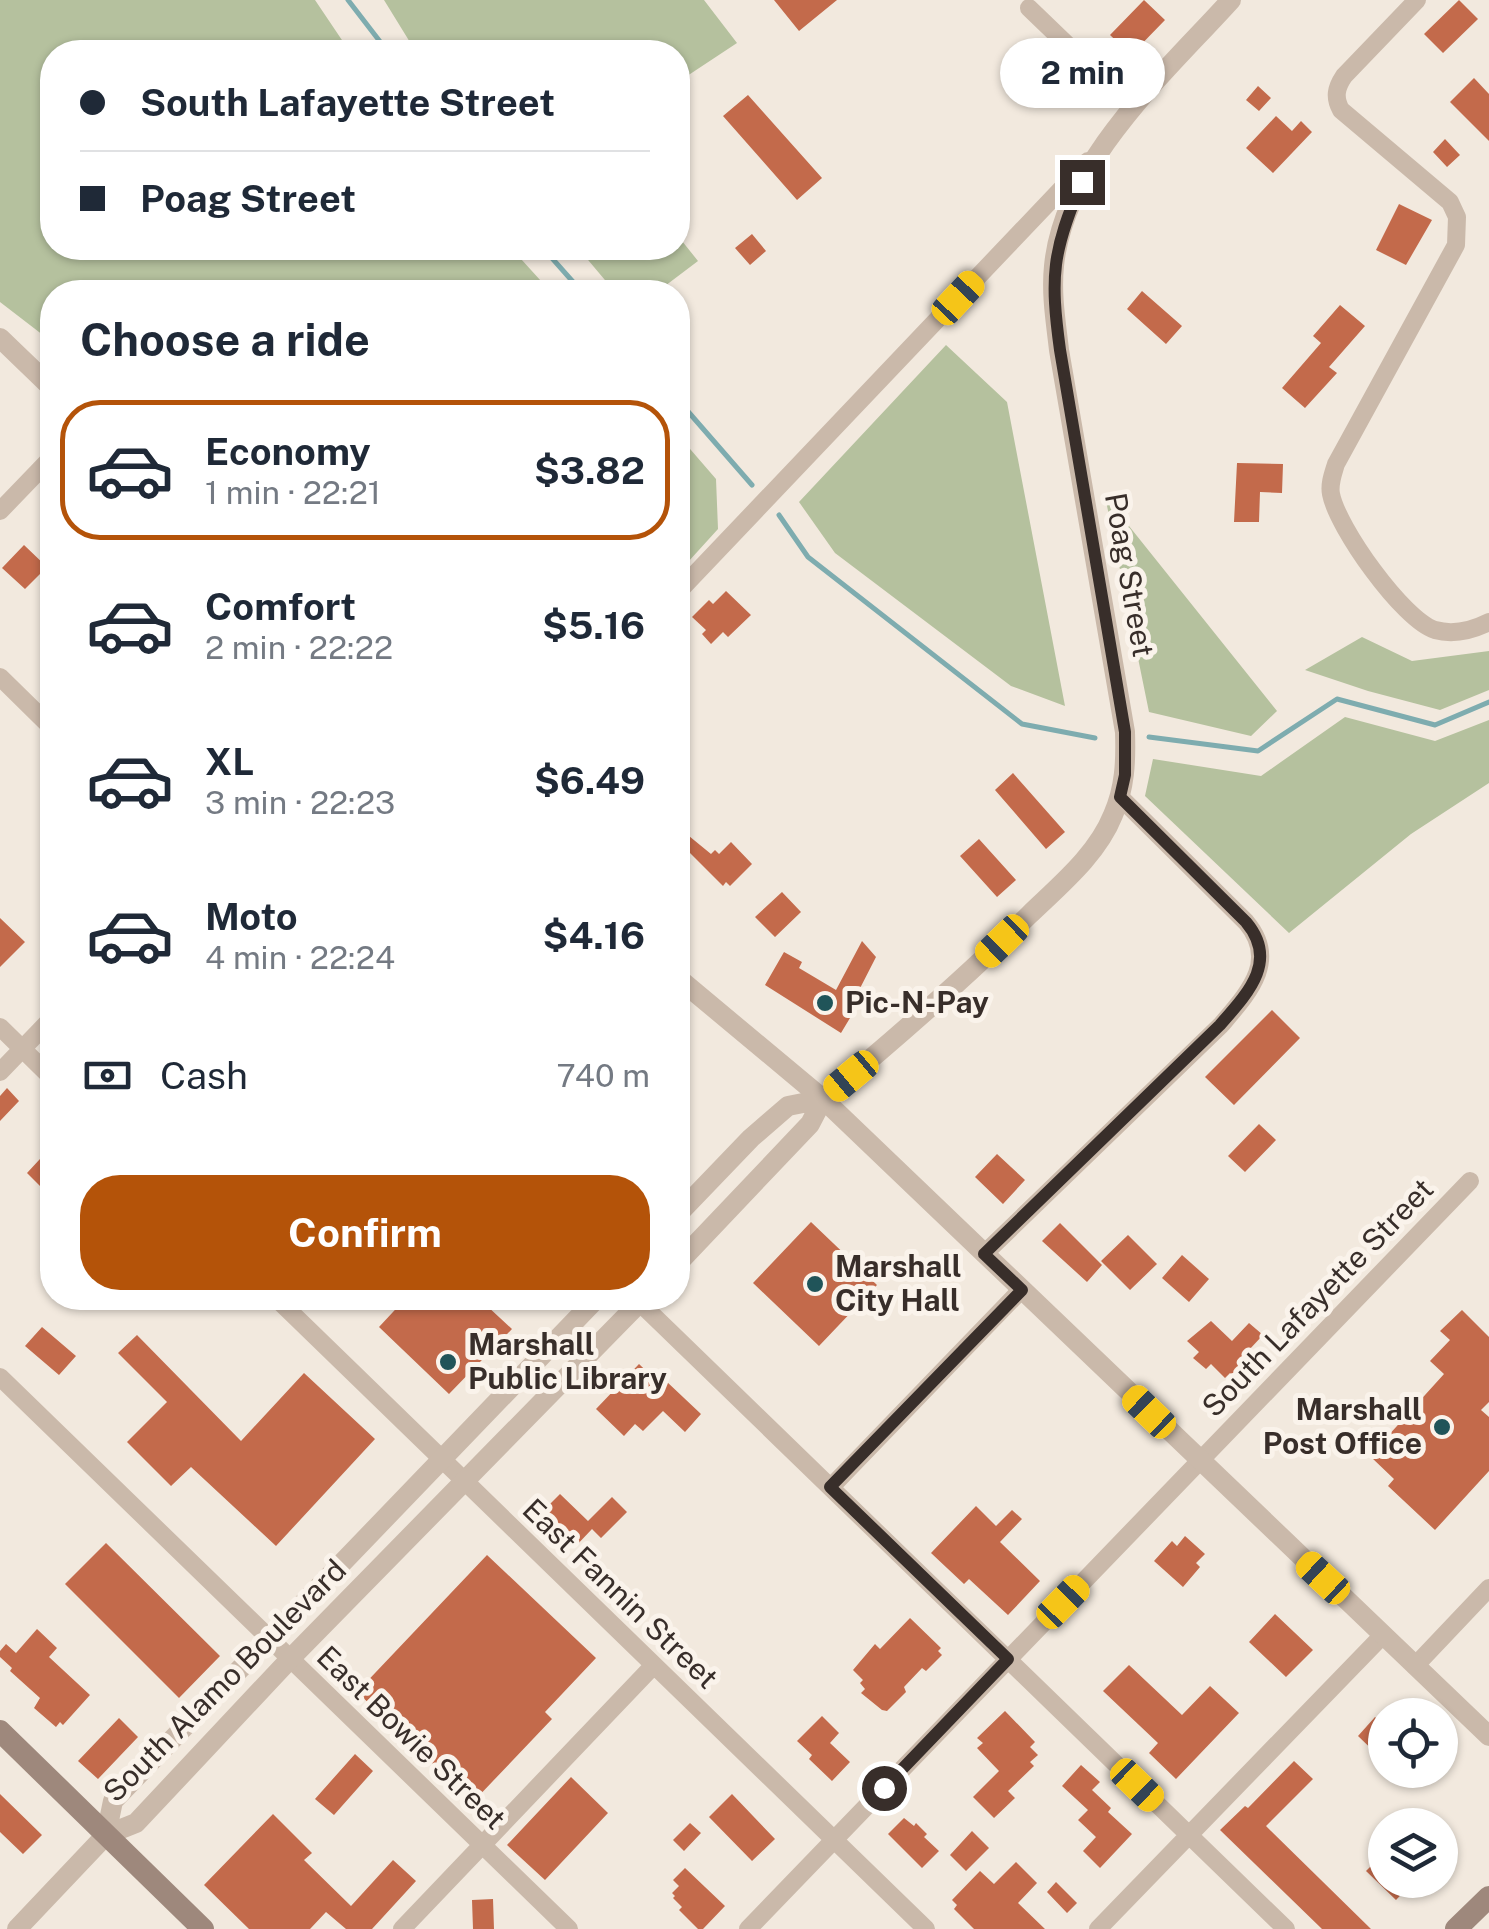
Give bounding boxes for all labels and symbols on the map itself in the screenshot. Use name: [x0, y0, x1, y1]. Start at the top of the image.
callout: 2 min: [1000, 37, 1164, 107]
route end: [1060, 160, 1105, 205]
car: [927, 266, 989, 330]
street label: Poag Street: [1098, 490, 1162, 660]
car: [970, 909, 1034, 973]
place label: Pic-N-Pay: [845, 984, 989, 1020]
marker: Pic-N-Pay: [814, 992, 836, 1014]
car: [818, 1045, 884, 1107]
street label: South Lafayette Street: [1194, 1171, 1440, 1424]
place label: Marshall City Hall: [835, 1248, 962, 1318]
marker: Marshall City Hall: [804, 1273, 826, 1295]
place label: Marshall Public Library: [468, 1326, 667, 1396]
marker: Marshall Public Library: [437, 1351, 459, 1373]
car: [1117, 1380, 1181, 1444]
place label: Marshall Post Office: [1263, 1391, 1422, 1461]
marker: Marshall Post Office: [1431, 1416, 1453, 1438]
street label: East Fannin Street: [516, 1491, 726, 1696]
car: [1291, 1547, 1355, 1609]
street label: South Alamo Boulevard: [96, 1552, 353, 1809]
car: [1031, 1570, 1095, 1634]
street label: East Bowie Street: [310, 1638, 513, 1836]
car: [1105, 1753, 1169, 1817]
route start: [862, 1766, 907, 1811]

